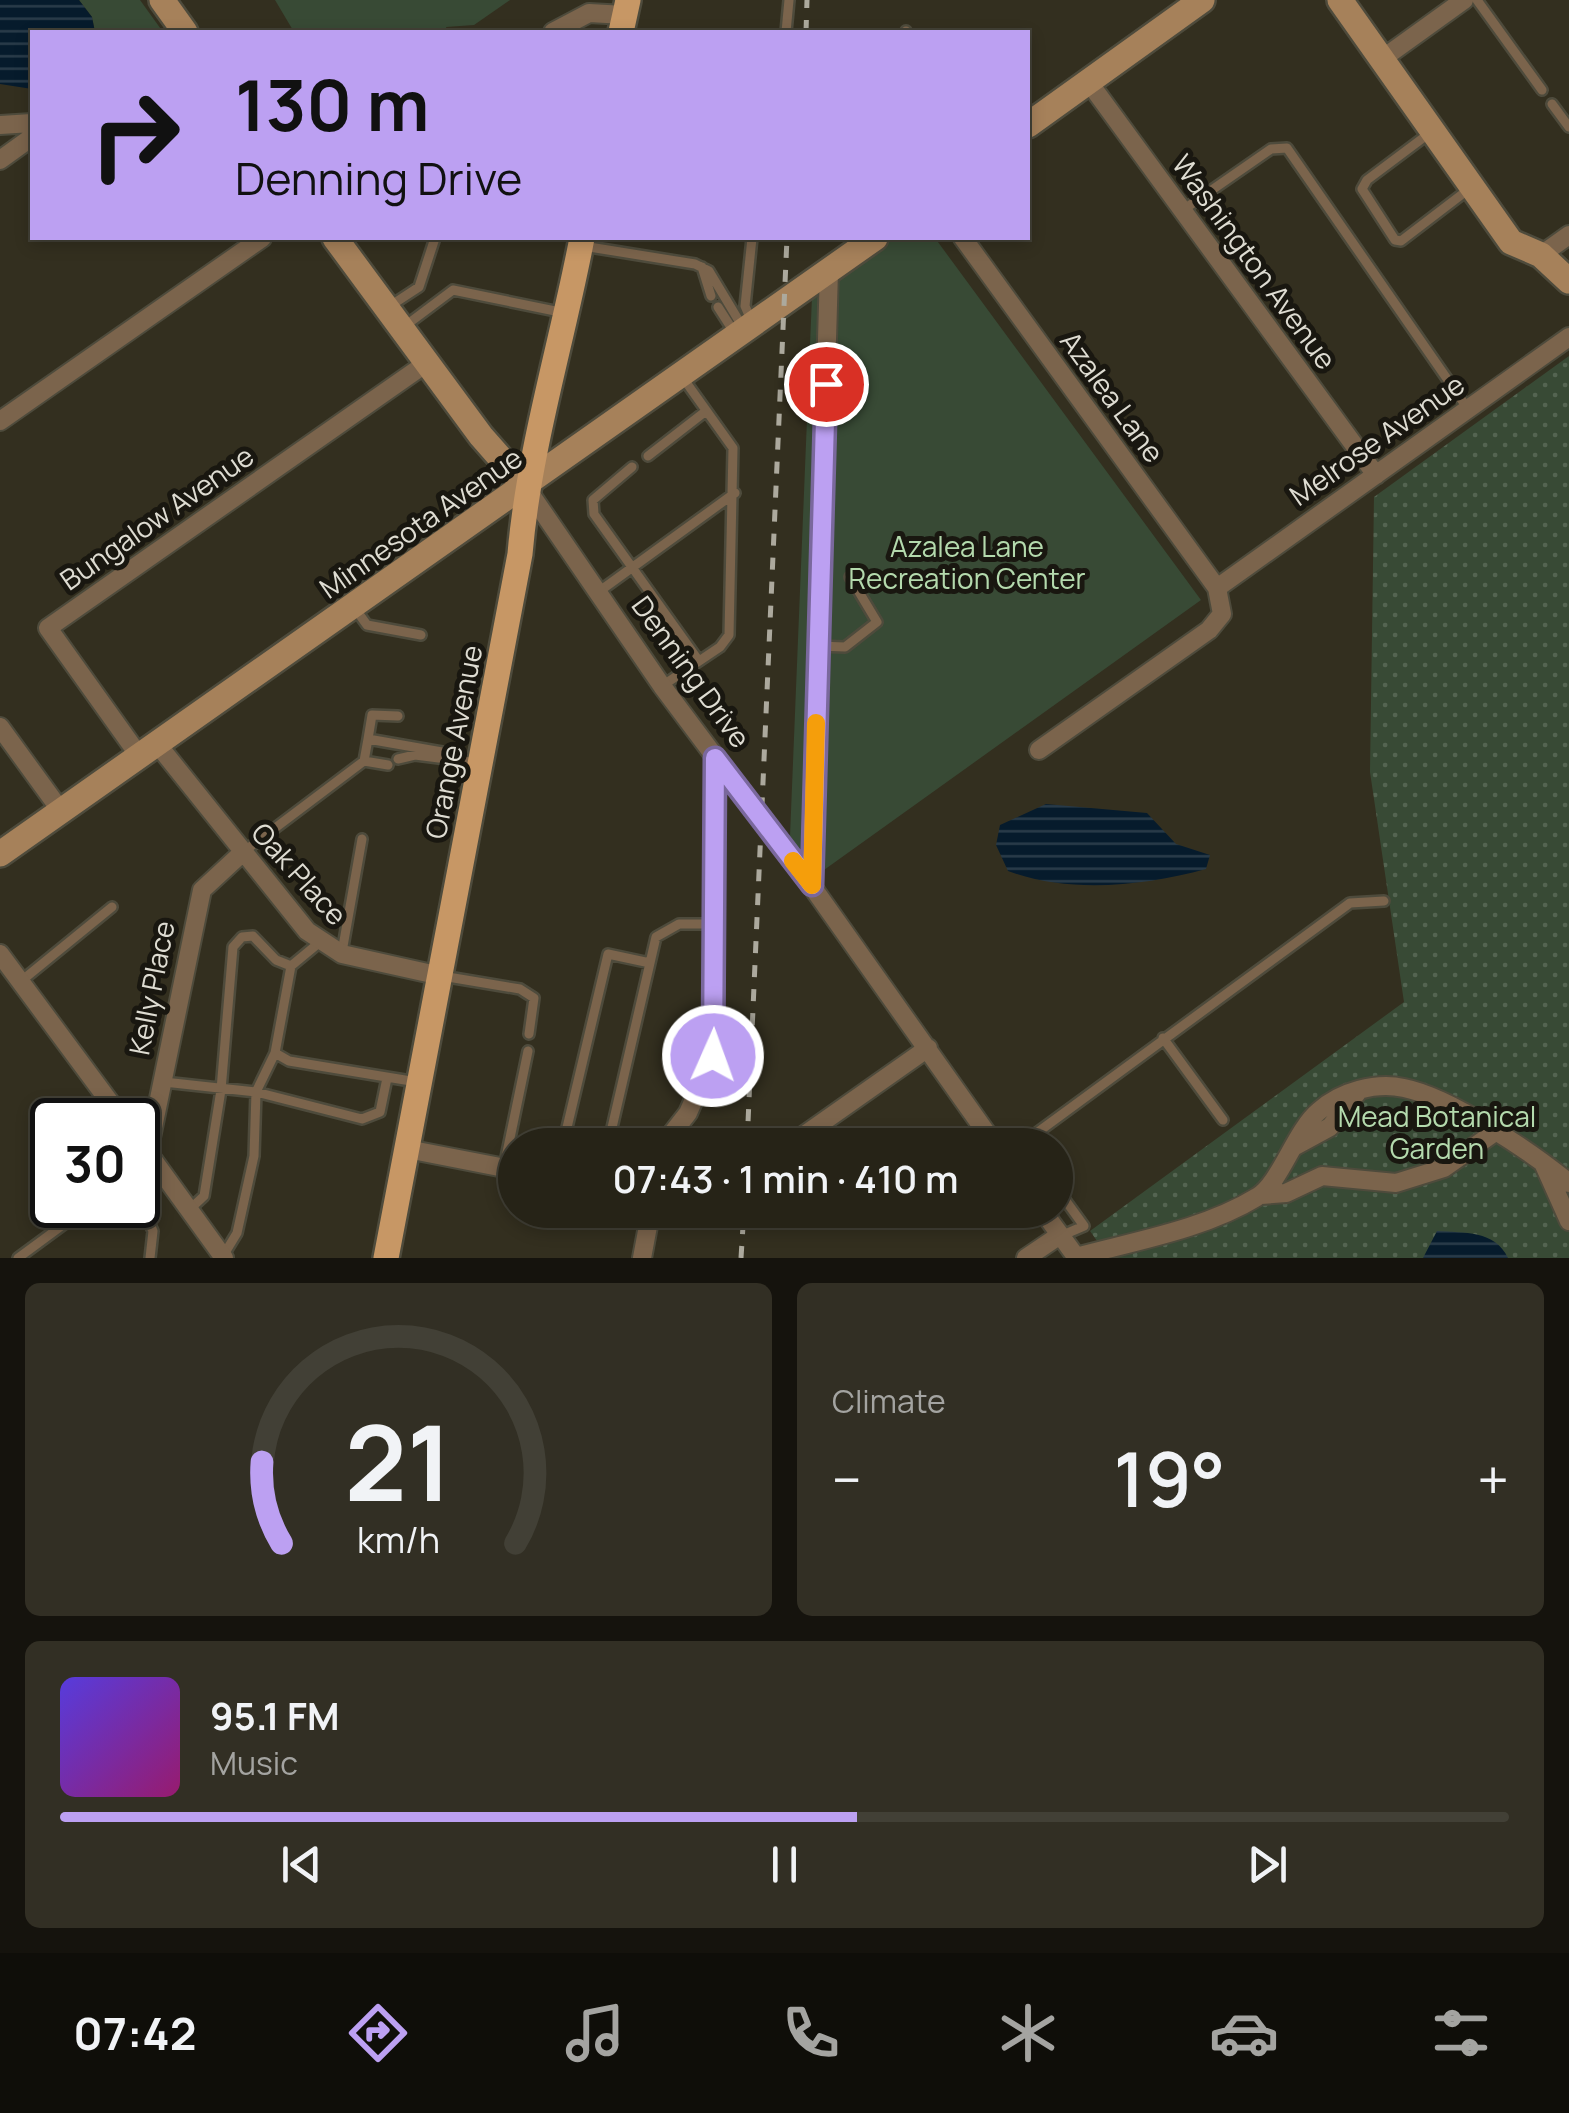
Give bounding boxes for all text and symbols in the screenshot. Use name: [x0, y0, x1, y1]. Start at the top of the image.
text: 130 m: [235, 56, 429, 152]
icon: right: [70, 70, 200, 200]
street label: Washington Avenue: [1164, 146, 1346, 376]
text: Denning Drive: [235, 147, 522, 209]
street label: Azalea Lane: [1052, 323, 1173, 470]
pin: [784, 342, 869, 427]
icon: arrive: [799, 357, 854, 412]
street label: Melrose Avenue: [1281, 365, 1471, 514]
street label: Bungalow Avenue: [52, 436, 261, 598]
street label: Minnesota Avenue: [312, 438, 529, 606]
park label: Azalea Lane Recreation Center: [848, 527, 1086, 597]
street label: Denning Drive: [624, 588, 760, 755]
street label: Orange Avenue: [416, 642, 490, 842]
street label: Oak Place: [244, 814, 356, 933]
street label: Kelly Place: [119, 918, 183, 1058]
position arrow: [661, 1004, 765, 1108]
park label: Mead Botanical Garden: [1338, 1097, 1536, 1167]
speed limit sign: 30: [30, 1098, 160, 1228]
text: 07:43 · 1 min · 410 m: [612, 1152, 959, 1204]
text: Climate: [832, 1379, 946, 1423]
text: 21: [345, 1390, 452, 1532]
text: 19°: [1113, 1427, 1226, 1530]
text: −: [832, 1441, 862, 1517]
text: +: [1477, 1441, 1509, 1517]
text: km/h: [357, 1515, 440, 1564]
text: 95.1 FM: [210, 1689, 340, 1741]
text: Music: [210, 1741, 298, 1785]
icon: previous: [274, 1837, 329, 1892]
icon: pause: [757, 1837, 812, 1892]
icon: next: [1240, 1837, 1295, 1892]
icon: directions: [343, 1998, 413, 2068]
icon: music: [560, 1998, 630, 2068]
icon: phone: [776, 1998, 846, 2068]
icon: climate: [993, 1998, 1063, 2068]
icon: car: [1209, 1998, 1279, 2068]
icon: filters: [1426, 1998, 1496, 2068]
text: 07:42: [73, 2002, 196, 2064]

